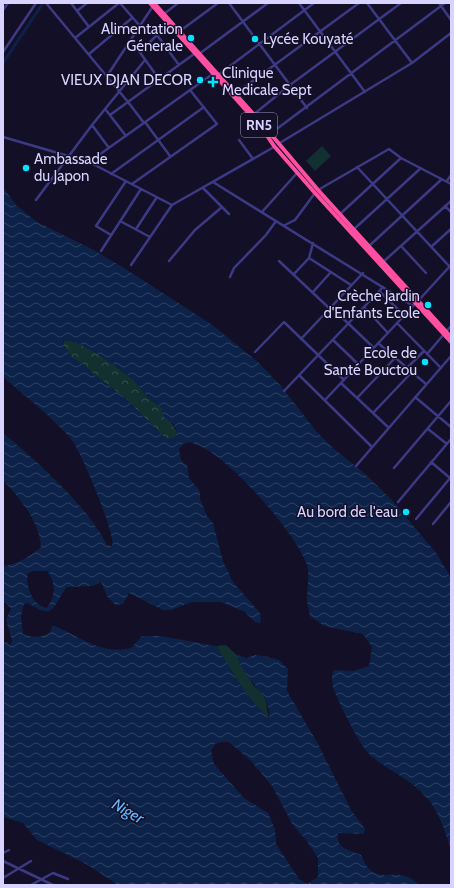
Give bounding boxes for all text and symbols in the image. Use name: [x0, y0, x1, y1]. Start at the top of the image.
place label: Alimentation Génerale: [101, 20, 183, 55]
place label: Lycée Kouyaté: [263, 30, 354, 48]
marker: Alimentation Génerale: [186, 33, 196, 43]
marker: Lycée Kouyaté: [250, 34, 260, 44]
place label: Clinique Medicale Sept: [222, 64, 311, 99]
place label: VIEUX DJAN DECOR: [61, 71, 192, 89]
marker: VIEUX DJAN DECOR: [195, 75, 205, 85]
marker: Clinique Medicale Sept: [207, 76, 219, 88]
road number: RN5: [241, 113, 277, 137]
place label: Ambassade du Japon: [34, 150, 108, 185]
marker: Ambassade du Japon: [21, 163, 31, 173]
place label: Crèche Jardin d'Enfants Ecole: [323, 287, 420, 322]
marker: Crèche Jardin d'Enfants Ecole: [423, 300, 433, 310]
place label: Ecole de Santé Bouctou: [324, 344, 417, 379]
marker: Ecole de Santé Bouctou: [420, 357, 430, 367]
place label: Au bord de l'eau: [297, 503, 398, 521]
marker: Au bord de l'eau: [401, 507, 411, 517]
water label: Niger: [109, 794, 148, 828]

